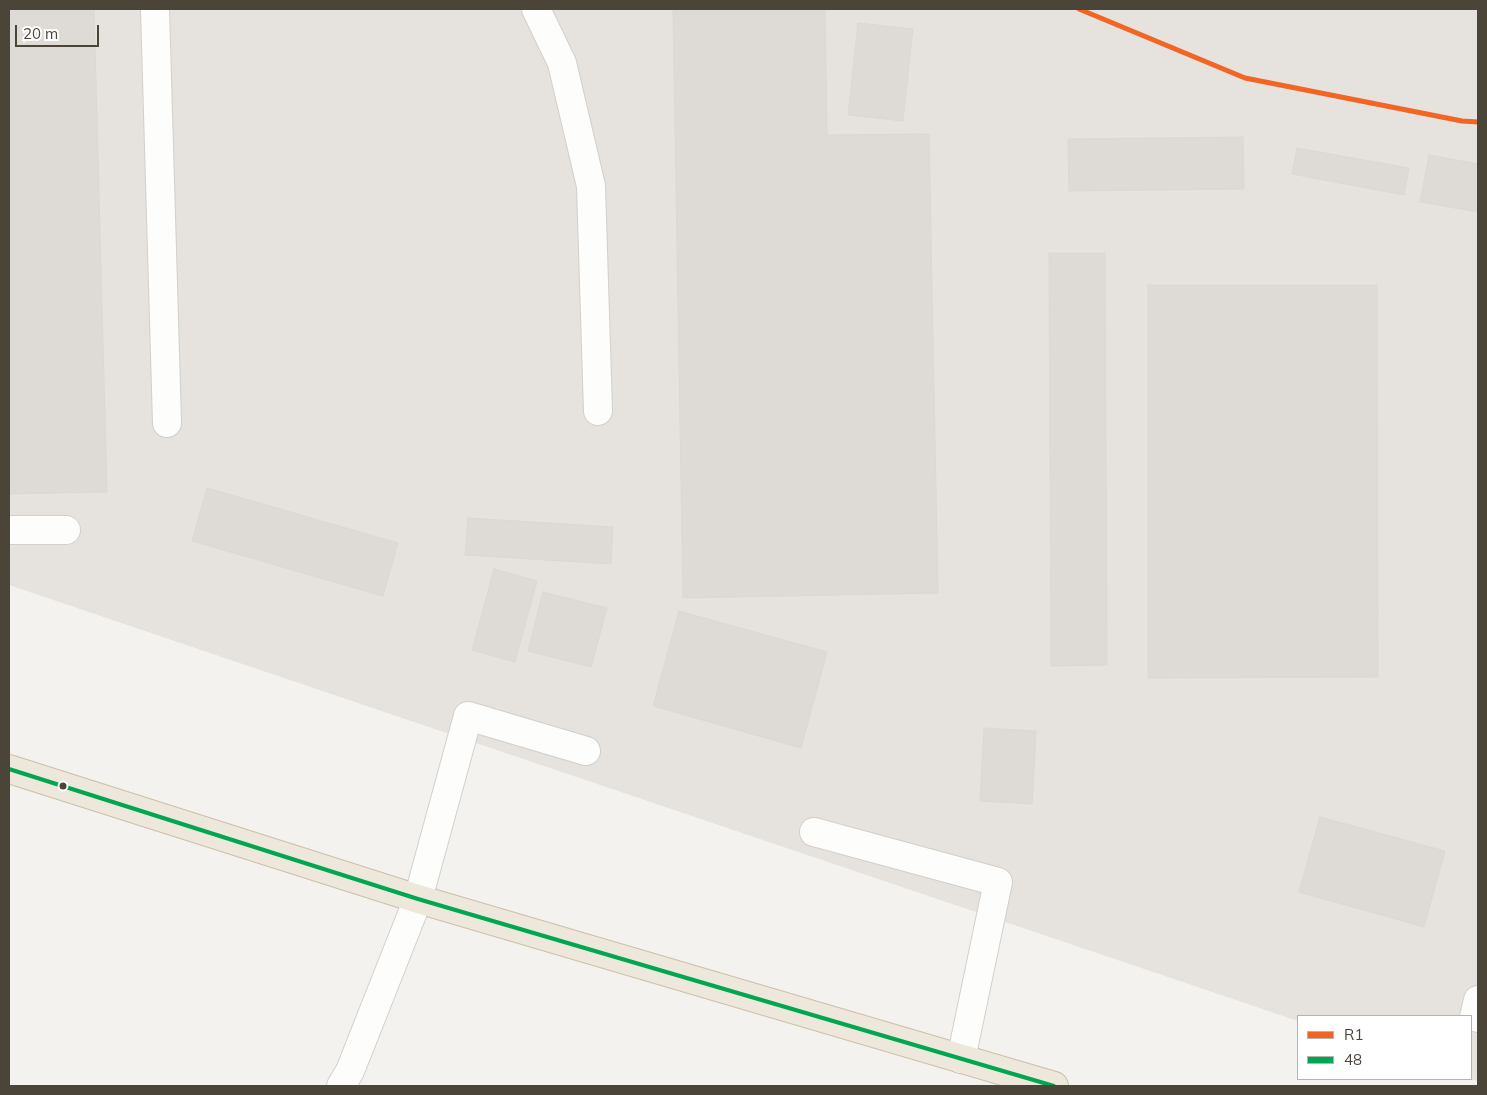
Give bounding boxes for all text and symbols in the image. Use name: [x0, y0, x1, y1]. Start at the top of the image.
scale bar: [18, 15, 101, 47]
text: 20 m: [23, 24, 58, 43]
unlabelled marker: [58, 781, 68, 791]
legend: [1297, 1015, 1472, 1080]
text: R1: [1344, 1025, 1363, 1044]
text: 48: [1344, 1050, 1362, 1069]

